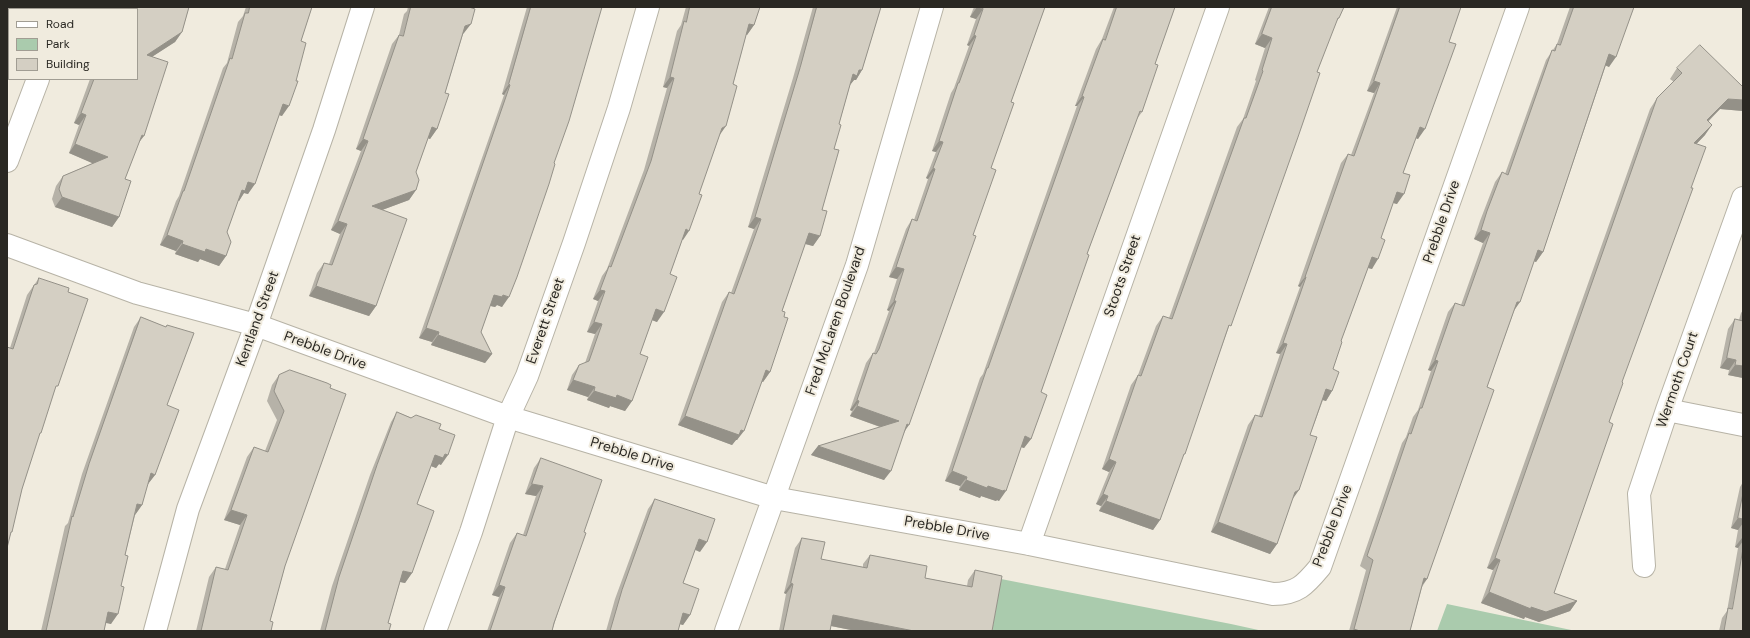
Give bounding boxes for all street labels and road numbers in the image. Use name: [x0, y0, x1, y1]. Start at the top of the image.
street label: Prebble Drive: [1420, 178, 1464, 266]
street label: Stoots Street: [1101, 233, 1145, 319]
street label: Fred McLaren Boulevard: [803, 244, 869, 398]
street label: Kentland Street: [233, 269, 283, 369]
street label: Everett Street: [523, 276, 569, 366]
street label: Prebble Drive: [282, 328, 368, 374]
street label: Wermoth Court: [1654, 330, 1702, 430]
street label: Prebble Drive: [588, 434, 676, 476]
street label: Prebble Drive: [1310, 483, 1356, 569]
street label: Prebble Drive: [903, 513, 991, 545]

